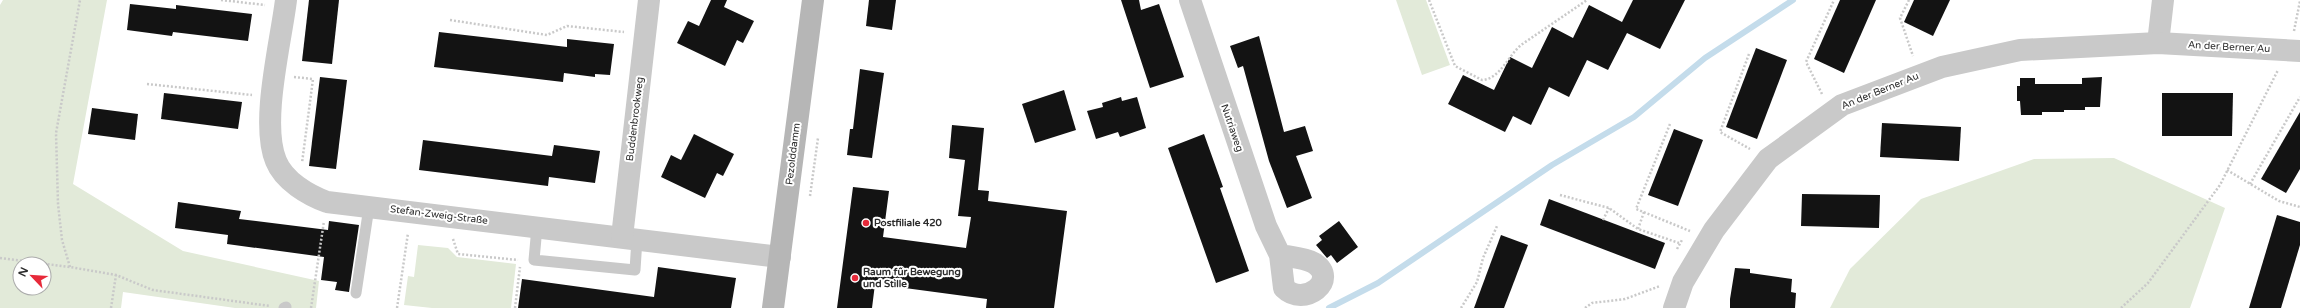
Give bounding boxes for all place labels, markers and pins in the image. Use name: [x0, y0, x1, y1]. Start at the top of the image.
place label: Postfiliale 420: [874, 217, 943, 229]
marker: Postfiliale 420: [861, 218, 871, 228]
place label: Raum für Bewegung und Stille: [863, 266, 961, 290]
marker: Raum für Bewegung und Stille: [850, 273, 860, 283]

